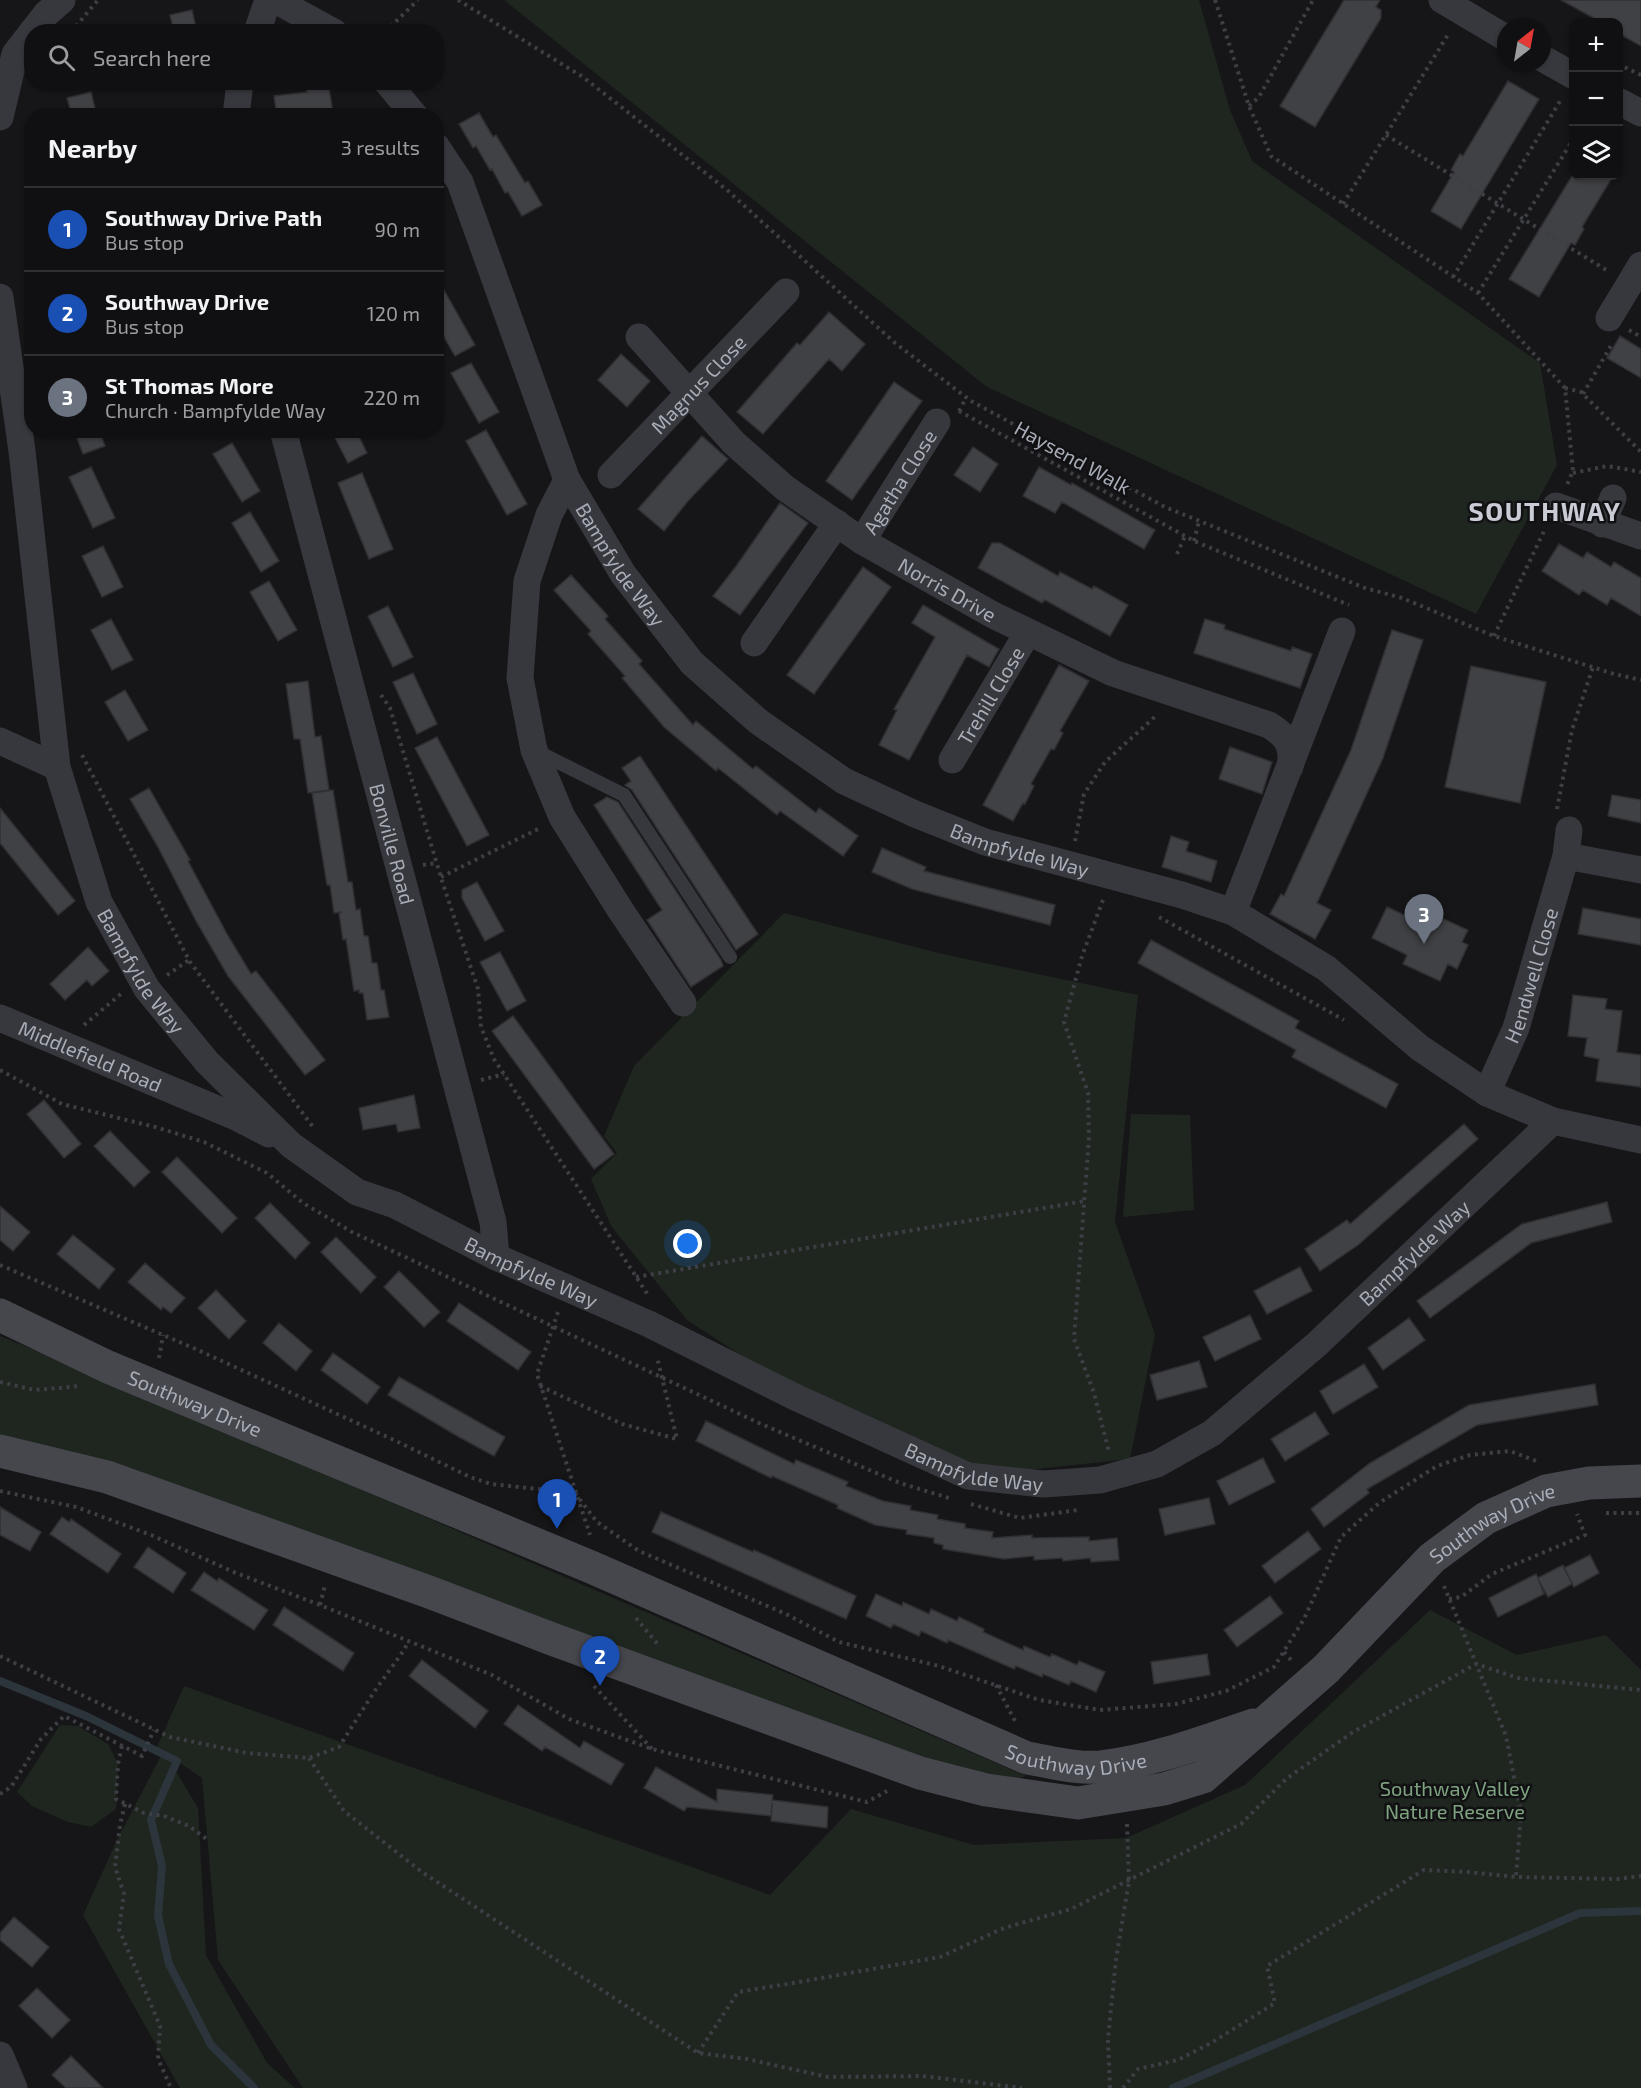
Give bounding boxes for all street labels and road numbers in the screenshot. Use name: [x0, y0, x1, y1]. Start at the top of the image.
street label: Magnus Close: [646, 330, 751, 438]
street label: Haysend Walk: [1011, 415, 1135, 499]
street label: Agatha Close: [857, 425, 941, 538]
street label: Bampfylde Way: [571, 498, 671, 631]
street label: Norris Drive: [894, 552, 1001, 626]
street label: Trehill Close: [952, 642, 1029, 749]
street label: Bonville Road: [365, 781, 420, 907]
street label: Bampfylde Way: [947, 817, 1092, 882]
street label: Bampfylde Way: [93, 904, 190, 1038]
street label: Hendwell Close: [1499, 905, 1562, 1047]
street label: Middlefield Road: [15, 1015, 166, 1097]
street label: Bampfylde Way: [1354, 1194, 1475, 1310]
street label: Bampfylde Way: [461, 1231, 602, 1312]
street label: Southway Drive: [124, 1365, 266, 1441]
street label: Bampfylde Way: [901, 1437, 1045, 1496]
street label: Southway Drive: [1424, 1478, 1557, 1568]
street label: Southway Drive: [1002, 1738, 1149, 1779]

